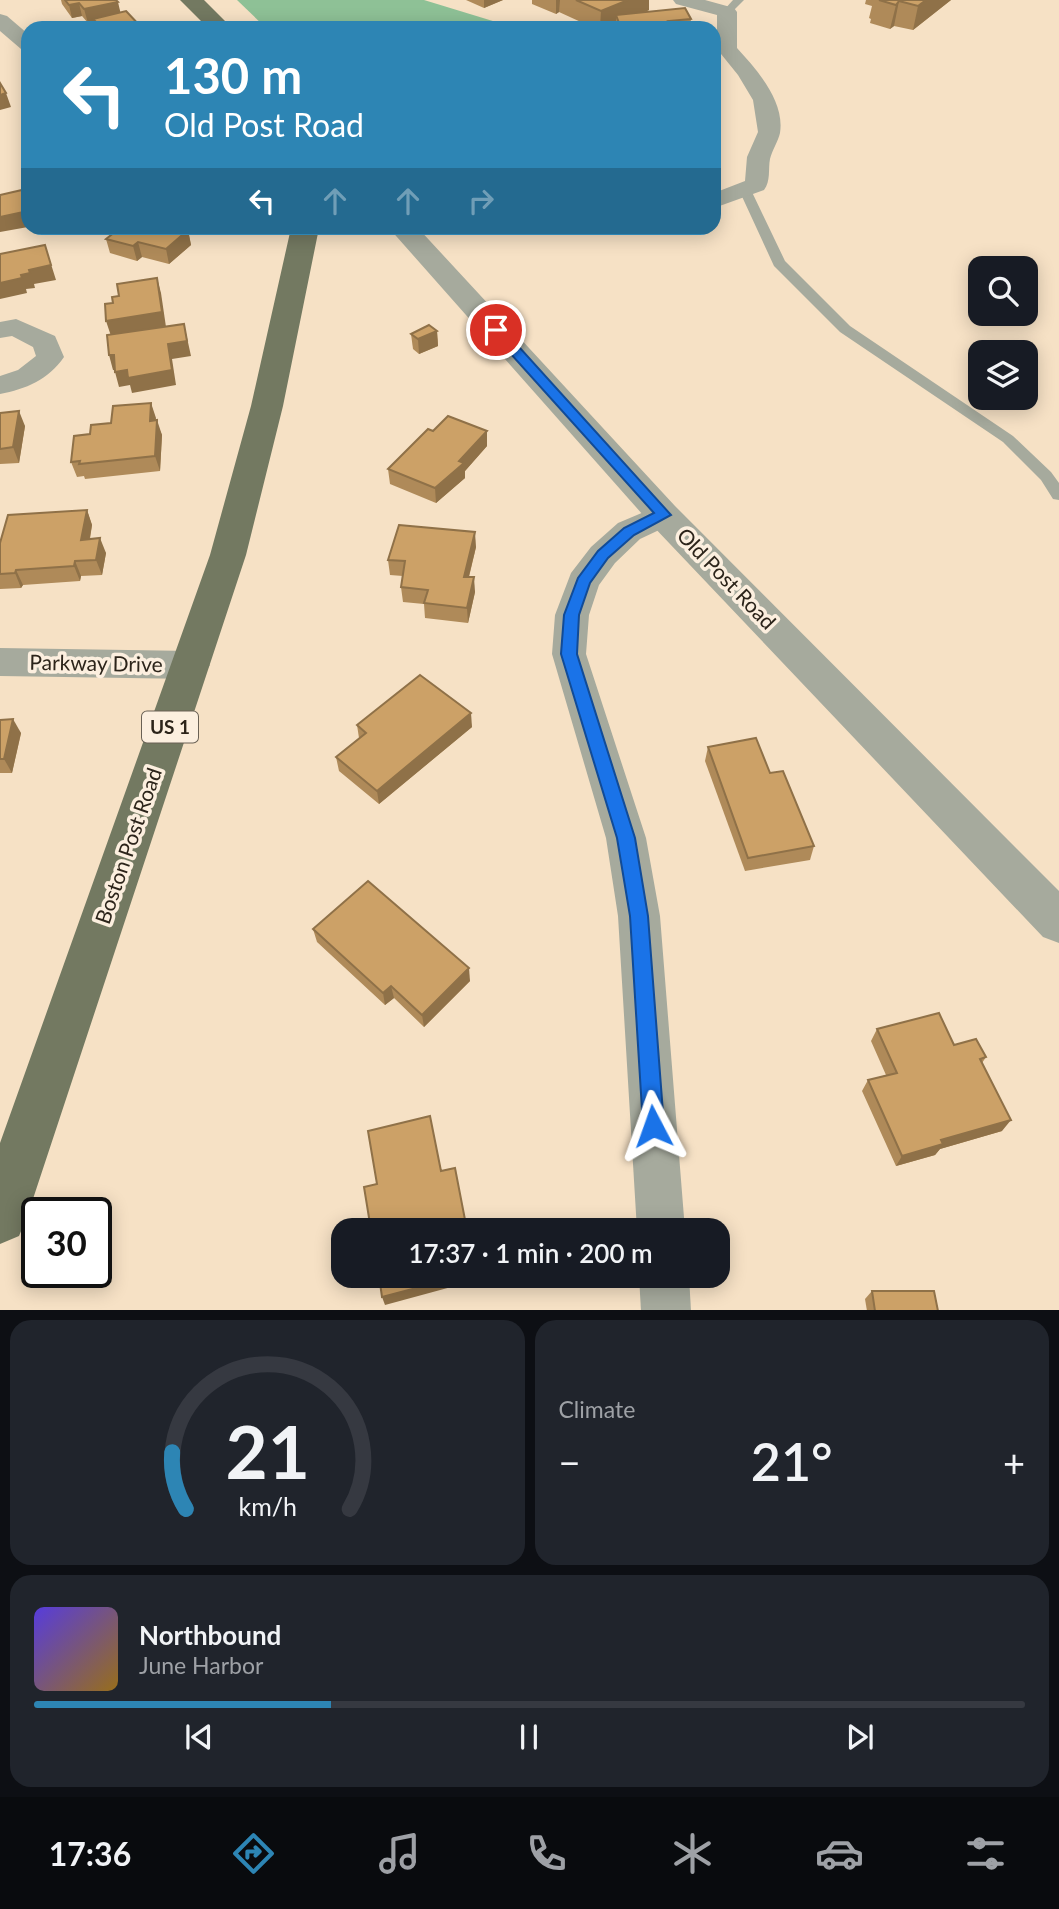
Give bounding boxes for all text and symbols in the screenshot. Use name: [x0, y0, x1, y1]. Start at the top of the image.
text: 130 m: [164, 46, 302, 104]
icon: left: [49, 49, 140, 140]
text: Old Post Road: [164, 105, 364, 144]
icon: left: [243, 182, 281, 220]
icon: ahead: [316, 182, 354, 220]
icon: ahead: [389, 182, 427, 220]
icon: right: [462, 182, 500, 220]
map controls: [968, 256, 1038, 410]
button: search: [968, 256, 1038, 326]
pin: [466, 300, 526, 360]
icon: arrive: [477, 311, 515, 349]
button: layers: [968, 340, 1038, 410]
street label: Old Post Road: [673, 522, 782, 634]
street label: Parkway Drive: [29, 649, 163, 676]
road number: US 1: [142, 712, 198, 742]
street label: Boston Post Road: [89, 764, 166, 927]
position arrow: [616, 1089, 690, 1163]
speed limit sign: 30: [21, 1197, 112, 1288]
text: 17:37 · 1 min · 200 m: [408, 1237, 653, 1269]
text: Climate: [559, 1395, 635, 1423]
text: 21: [225, 1407, 309, 1495]
text: 21°: [751, 1430, 833, 1492]
text: −: [559, 1439, 581, 1485]
text: +: [1003, 1439, 1025, 1485]
text: km/h: [238, 1490, 297, 1520]
text: Northbound: [139, 1619, 281, 1651]
text: June Harbor: [139, 1651, 263, 1679]
icon: previous: [180, 1718, 218, 1756]
icon: pause: [510, 1718, 548, 1756]
icon: next: [841, 1718, 879, 1756]
icon: directions: [229, 1829, 278, 1878]
icon: music: [375, 1829, 424, 1878]
icon: phone: [522, 1829, 571, 1878]
icon: climate: [668, 1829, 717, 1878]
icon: car: [815, 1829, 864, 1878]
icon: filters: [961, 1829, 1010, 1878]
text: 17:36: [49, 1834, 131, 1873]

